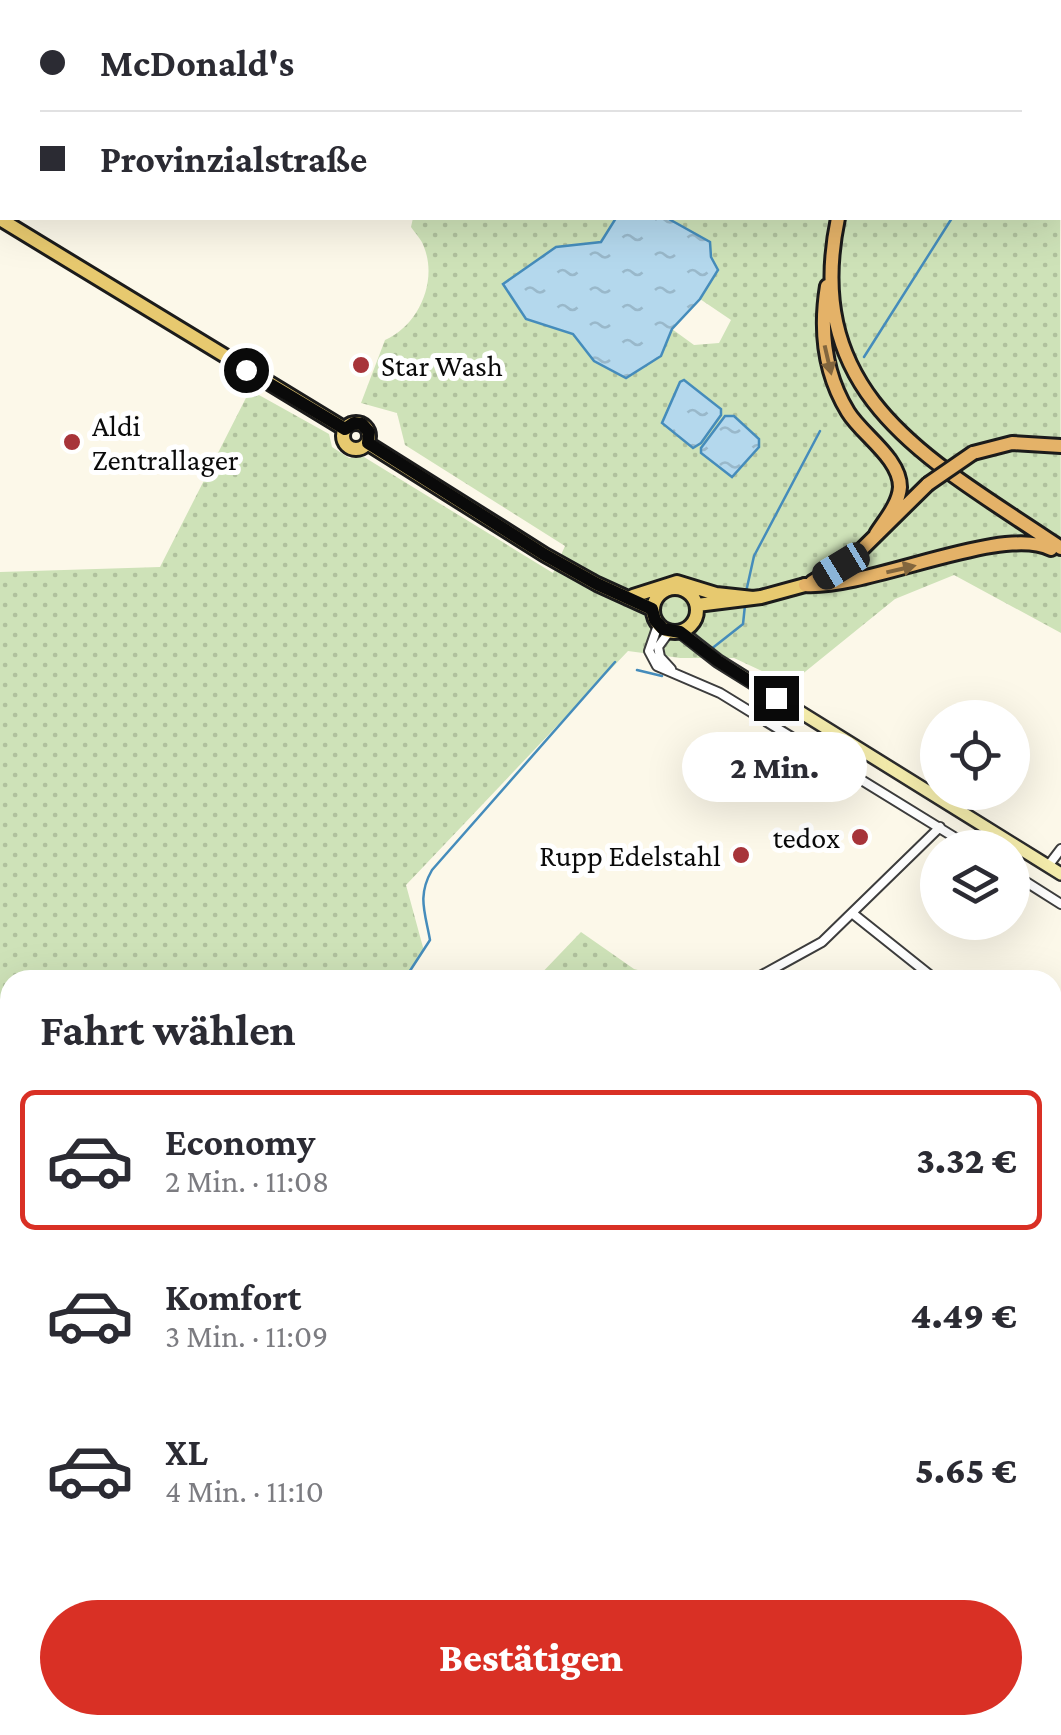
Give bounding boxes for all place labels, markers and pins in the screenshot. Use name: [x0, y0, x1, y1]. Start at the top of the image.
place label: Star Wash: [381, 349, 503, 382]
marker: Star Wash: [350, 354, 372, 376]
place label: Aldi Zentrallager: [92, 409, 239, 477]
marker: Aldi Zentrallager: [61, 431, 83, 453]
place label: tedox: [773, 821, 840, 854]
marker: tedox: [849, 826, 871, 848]
place label: Rupp Edelstahl: [539, 839, 721, 873]
marker: Rupp Edelstahl: [730, 844, 752, 866]

